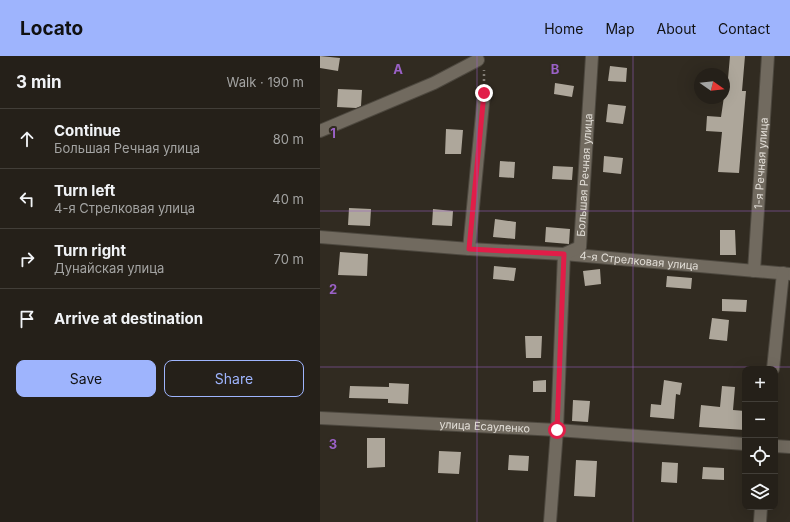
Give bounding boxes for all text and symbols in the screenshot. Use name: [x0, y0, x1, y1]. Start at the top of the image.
text: Locato: [20, 17, 83, 40]
text: Home: [544, 20, 583, 37]
text: Map: [605, 20, 635, 37]
text: About: [657, 20, 696, 37]
text: Contact: [718, 20, 770, 37]
text: A: [393, 61, 403, 77]
text: B: [551, 61, 560, 77]
north arrow: [694, 68, 730, 104]
text: 3 min: [16, 72, 62, 92]
text: Walk · 190 m: [227, 74, 304, 90]
route end: [475, 84, 493, 102]
street label: Большая Речная улица: [574, 113, 595, 237]
street label: 1-я Речная улица: [751, 117, 771, 209]
text: Continue: [54, 121, 121, 140]
text: 1: [330, 125, 336, 141]
icon: ahead: [16, 128, 38, 150]
text: 80 m: [273, 131, 304, 147]
text: Большая Речная улица: [54, 140, 200, 156]
text: Turn left: [54, 181, 115, 200]
icon: left: [16, 188, 38, 210]
text: 40 m: [272, 191, 304, 207]
text: 4-я Стрелковая улица: [54, 200, 195, 216]
text: Turn right: [54, 241, 126, 260]
icon: right: [16, 248, 38, 270]
street label: 4-я Стрелковая улица: [579, 248, 699, 273]
text: 70 m: [274, 251, 304, 267]
text: Дунайская улица: [54, 260, 164, 276]
text: 2: [329, 281, 337, 297]
icon: arrive: [16, 308, 38, 330]
text: Arrive at destination: [54, 309, 203, 328]
button: Save: [16, 360, 156, 397]
button: Share: [164, 360, 304, 397]
map controls: [742, 366, 778, 510]
button: +: [742, 366, 778, 402]
button: −: [742, 402, 778, 438]
street label: улица Есауленко: [439, 417, 531, 436]
route start: [548, 421, 566, 439]
text: 3: [329, 436, 337, 452]
button: locate: [742, 438, 778, 474]
button: layers: [742, 474, 778, 510]

